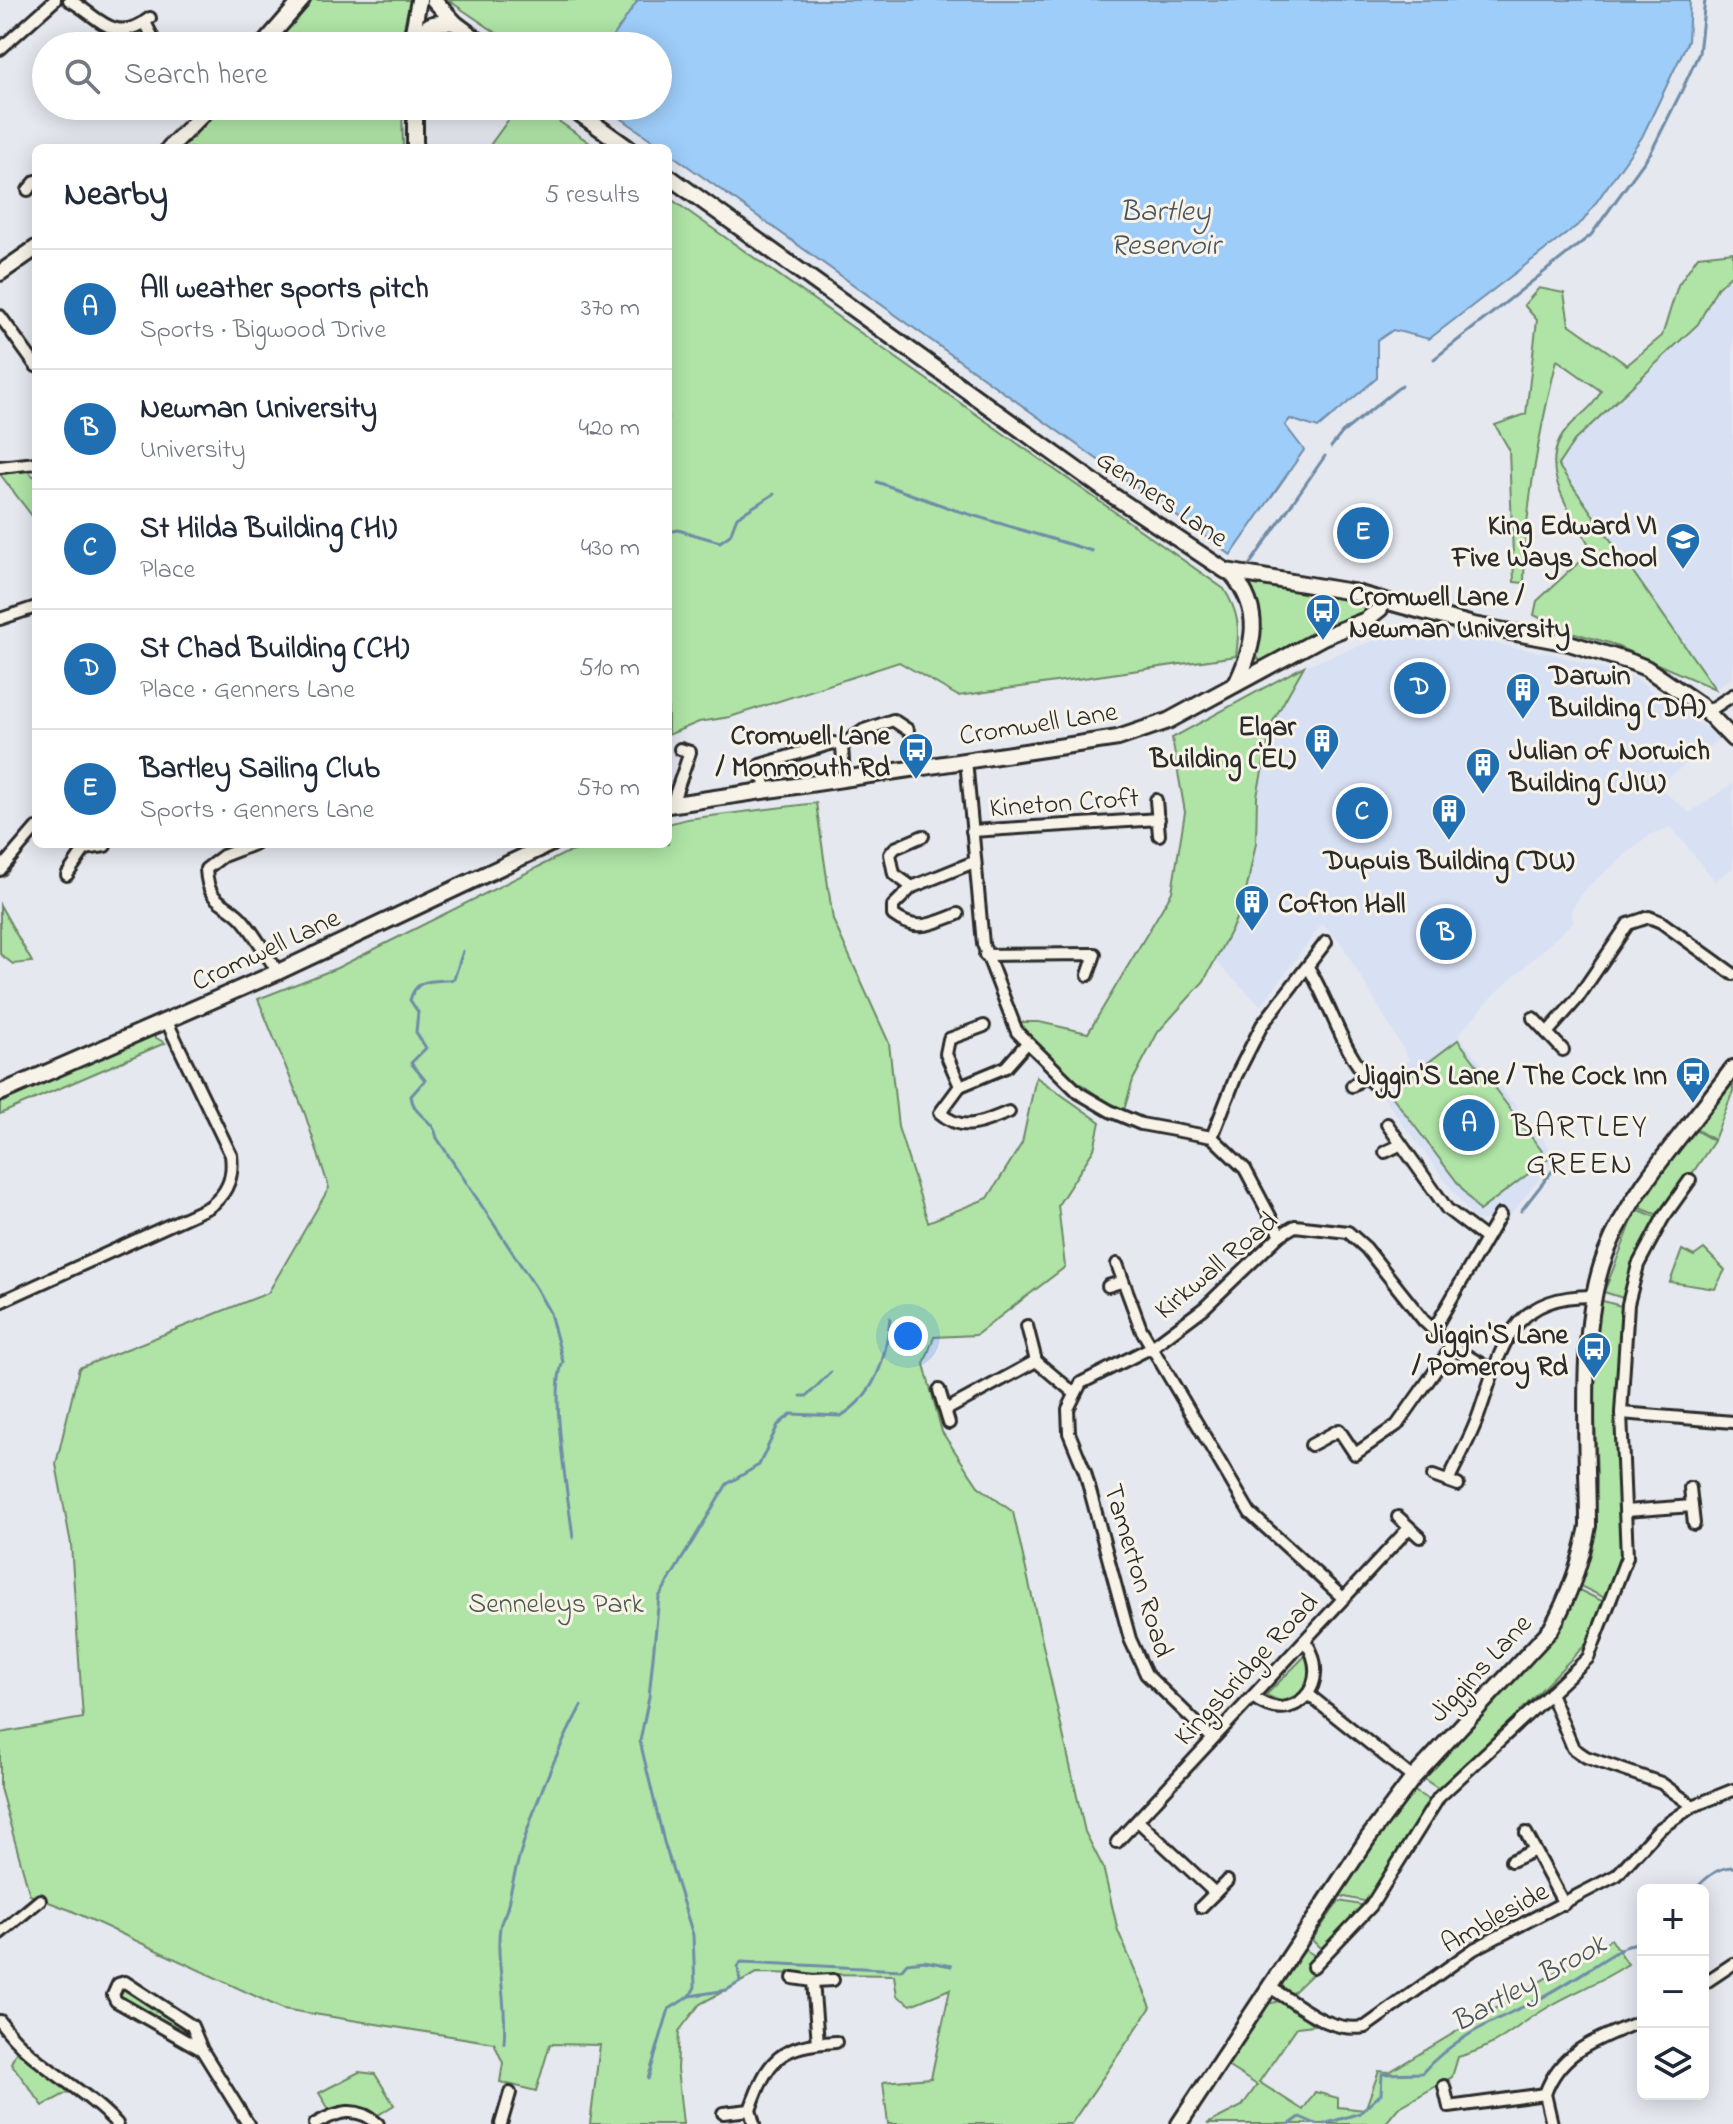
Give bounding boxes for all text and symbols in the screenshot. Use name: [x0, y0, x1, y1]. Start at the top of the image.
search box: [32, 32, 672, 120]
icon: search: [60, 54, 104, 98]
text: Search here: [124, 54, 268, 98]
text: Nearby: [64, 171, 168, 221]
text: 5 results: [545, 177, 640, 215]
water label: Bartley Reservoir: [1110, 191, 1224, 269]
text: All weather sports pitch: [140, 268, 429, 312]
text: A: [82, 290, 98, 328]
text: 370 m: [581, 290, 640, 328]
text: Sports · Bigwood Drive: [140, 312, 386, 350]
text: Newman University: [140, 388, 377, 432]
text: B: [81, 410, 99, 448]
text: 420 m: [578, 410, 640, 448]
text: University: [140, 432, 246, 470]
street label: Genners Lane: [1087, 440, 1236, 560]
pin: E: [1337, 503, 1389, 563]
place label: King Edward VI Five Ways School: [1450, 507, 1657, 580]
text: St Hilda Building (HI): [140, 508, 397, 552]
school or university icon: King Edward VI Five Ways School: [1664, 521, 1702, 571]
text: C: [83, 530, 97, 568]
text: 430 m: [581, 530, 640, 568]
text: Place: [140, 552, 195, 590]
place label: Cromwell Lane / Newman University: [1349, 578, 1570, 651]
bus stop icon: Cromwell Lane / Newman University: [1304, 592, 1342, 642]
text: St Chad Building (CH): [140, 628, 409, 672]
text: D: [80, 650, 100, 688]
text: 510 m: [579, 650, 640, 688]
place label: Darwin Building (DA): [1547, 657, 1706, 731]
pin: D: [1394, 658, 1446, 718]
building icon: Darwin Building (DA): [1504, 671, 1542, 721]
text: Place · Genners Lane: [140, 672, 355, 710]
street label: Cromwell Lane: [957, 693, 1121, 758]
place label: Elgar Building (EL): [1148, 708, 1297, 782]
place label: Cromwell Lane / Monmouth Rd: [715, 717, 891, 790]
building icon: Elgar Building (EL): [1303, 722, 1341, 772]
bus stop icon: Cromwell Lane / Monmouth Rd: [897, 731, 935, 781]
place label: Julian of Norwich Building (JIU): [1507, 732, 1710, 806]
building icon: Julian of Norwich Building (JIU): [1464, 746, 1502, 796]
text: Bartley Sailing Club: [140, 748, 380, 792]
text: E: [82, 770, 98, 808]
text: 570 m: [577, 770, 640, 808]
street label: Kineton Croft: [988, 779, 1140, 830]
pin: C: [1336, 783, 1388, 843]
text: Sports · Genners Lane: [140, 792, 374, 830]
building icon: Dupuis Building (DU): [1430, 792, 1468, 842]
place label: Dupuis Building (DU): [1322, 842, 1575, 884]
building icon: Cofton Hall: [1233, 883, 1271, 933]
place label: Cofton Hall: [1278, 885, 1406, 926]
street label: Cromwell Lane: [186, 899, 348, 1003]
pin: B: [1420, 904, 1472, 964]
bus stop icon: Jiggin'S Lane / The Cock Inn: [1674, 1055, 1712, 1105]
place label: Jiggin'S Lane / The Cock Inn: [1357, 1057, 1667, 1099]
pin: A: [1443, 1095, 1495, 1155]
district label: BARTLEY GREEN: [1510, 1105, 1649, 1189]
street label: Kirkwall Road: [1146, 1202, 1288, 1331]
your location: [888, 1316, 928, 1356]
place label: Jiggin'S Lane / Pomeroy Rd: [1411, 1316, 1569, 1389]
bus stop icon: Jiggin'S Lane / Pomeroy Rd: [1575, 1330, 1613, 1380]
street label: Tamerton Road: [1091, 1479, 1183, 1663]
street label: Kingsbridge Road: [1166, 1584, 1330, 1756]
park label: Senneleys Park: [468, 1585, 644, 1626]
street label: Jiggins Lane: [1420, 1605, 1543, 1733]
street label: Ambleside: [1434, 1872, 1558, 1966]
map controls: [1637, 1884, 1709, 2100]
button: +: [1637, 1884, 1709, 1956]
water label: Bartley Brook: [1444, 1923, 1617, 2045]
button: −: [1637, 1956, 1709, 2028]
button: layers: [1637, 2028, 1709, 2100]

